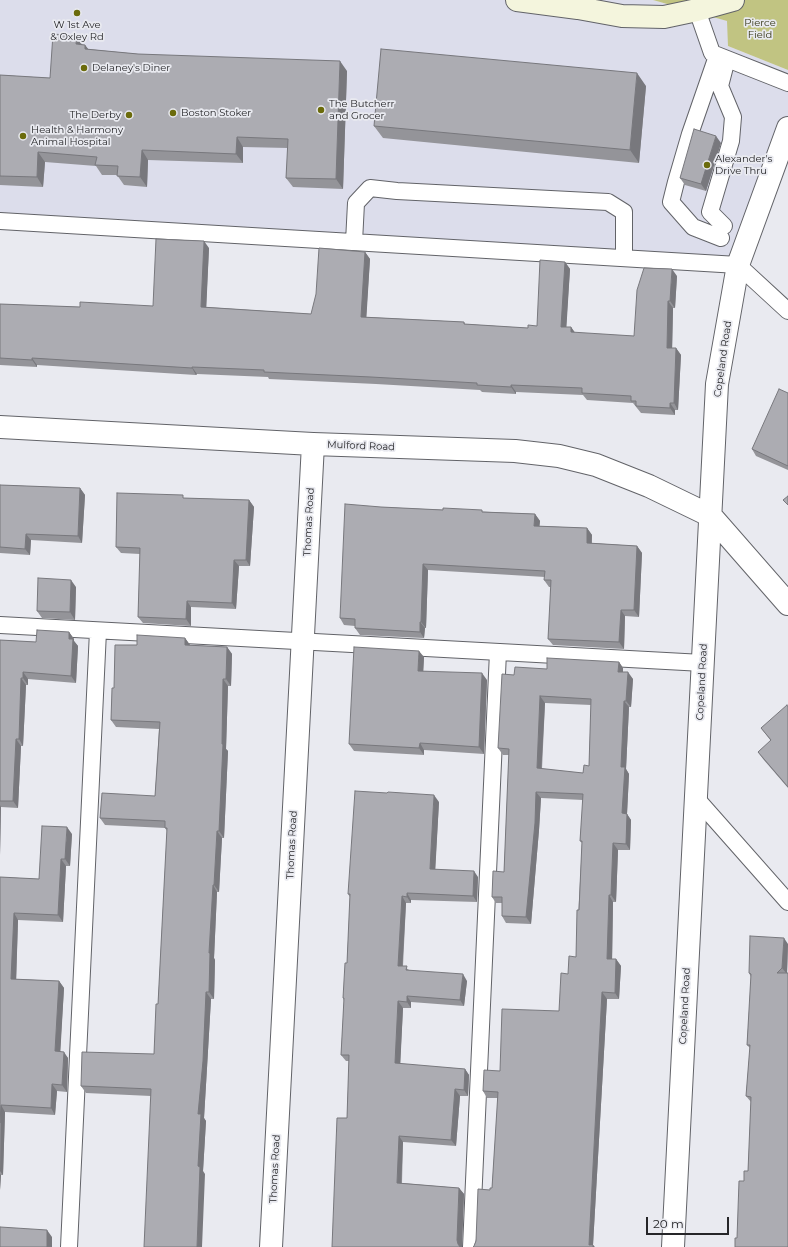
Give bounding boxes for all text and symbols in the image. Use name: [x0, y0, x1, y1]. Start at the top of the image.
marker: W 1st Ave & Oxley Rd: [72, 8, 82, 18]
park label: Pierce Field: [744, 17, 776, 40]
place label: W 1st Ave & Oxley Rd: [50, 19, 104, 42]
place label: Delaney's Diner: [92, 62, 170, 74]
marker: Delaney's Diner: [79, 63, 89, 73]
place label: The Butcherr and Grocer: [329, 98, 395, 122]
marker: The Butcherr and Grocer: [316, 105, 326, 115]
place label: Boston Stoker: [181, 107, 251, 119]
marker: Boston Stoker: [168, 108, 178, 118]
place label: The Derby: [70, 109, 121, 121]
marker: The Derby: [124, 110, 134, 120]
place label: Health & Harmony Animal Hospital: [31, 124, 123, 148]
marker: Health & Harmony Animal Hospital: [18, 131, 28, 141]
place label: Alexander's Drive Thru: [715, 153, 772, 176]
marker: Alexander's Drive Thru: [702, 160, 712, 170]
street label: Copeland Road: [712, 320, 734, 398]
street label: Mulford Road: [327, 439, 395, 453]
street label: Thomas Road: [301, 487, 317, 557]
street label: Copeland Road: [694, 643, 710, 721]
street label: Thomas Road: [284, 810, 300, 880]
street label: Copeland Road: [677, 967, 693, 1045]
street label: Thomas Road: [267, 1134, 283, 1204]
scale bar: [648, 1209, 731, 1235]
text: 20 m: [653, 1216, 684, 1231]

